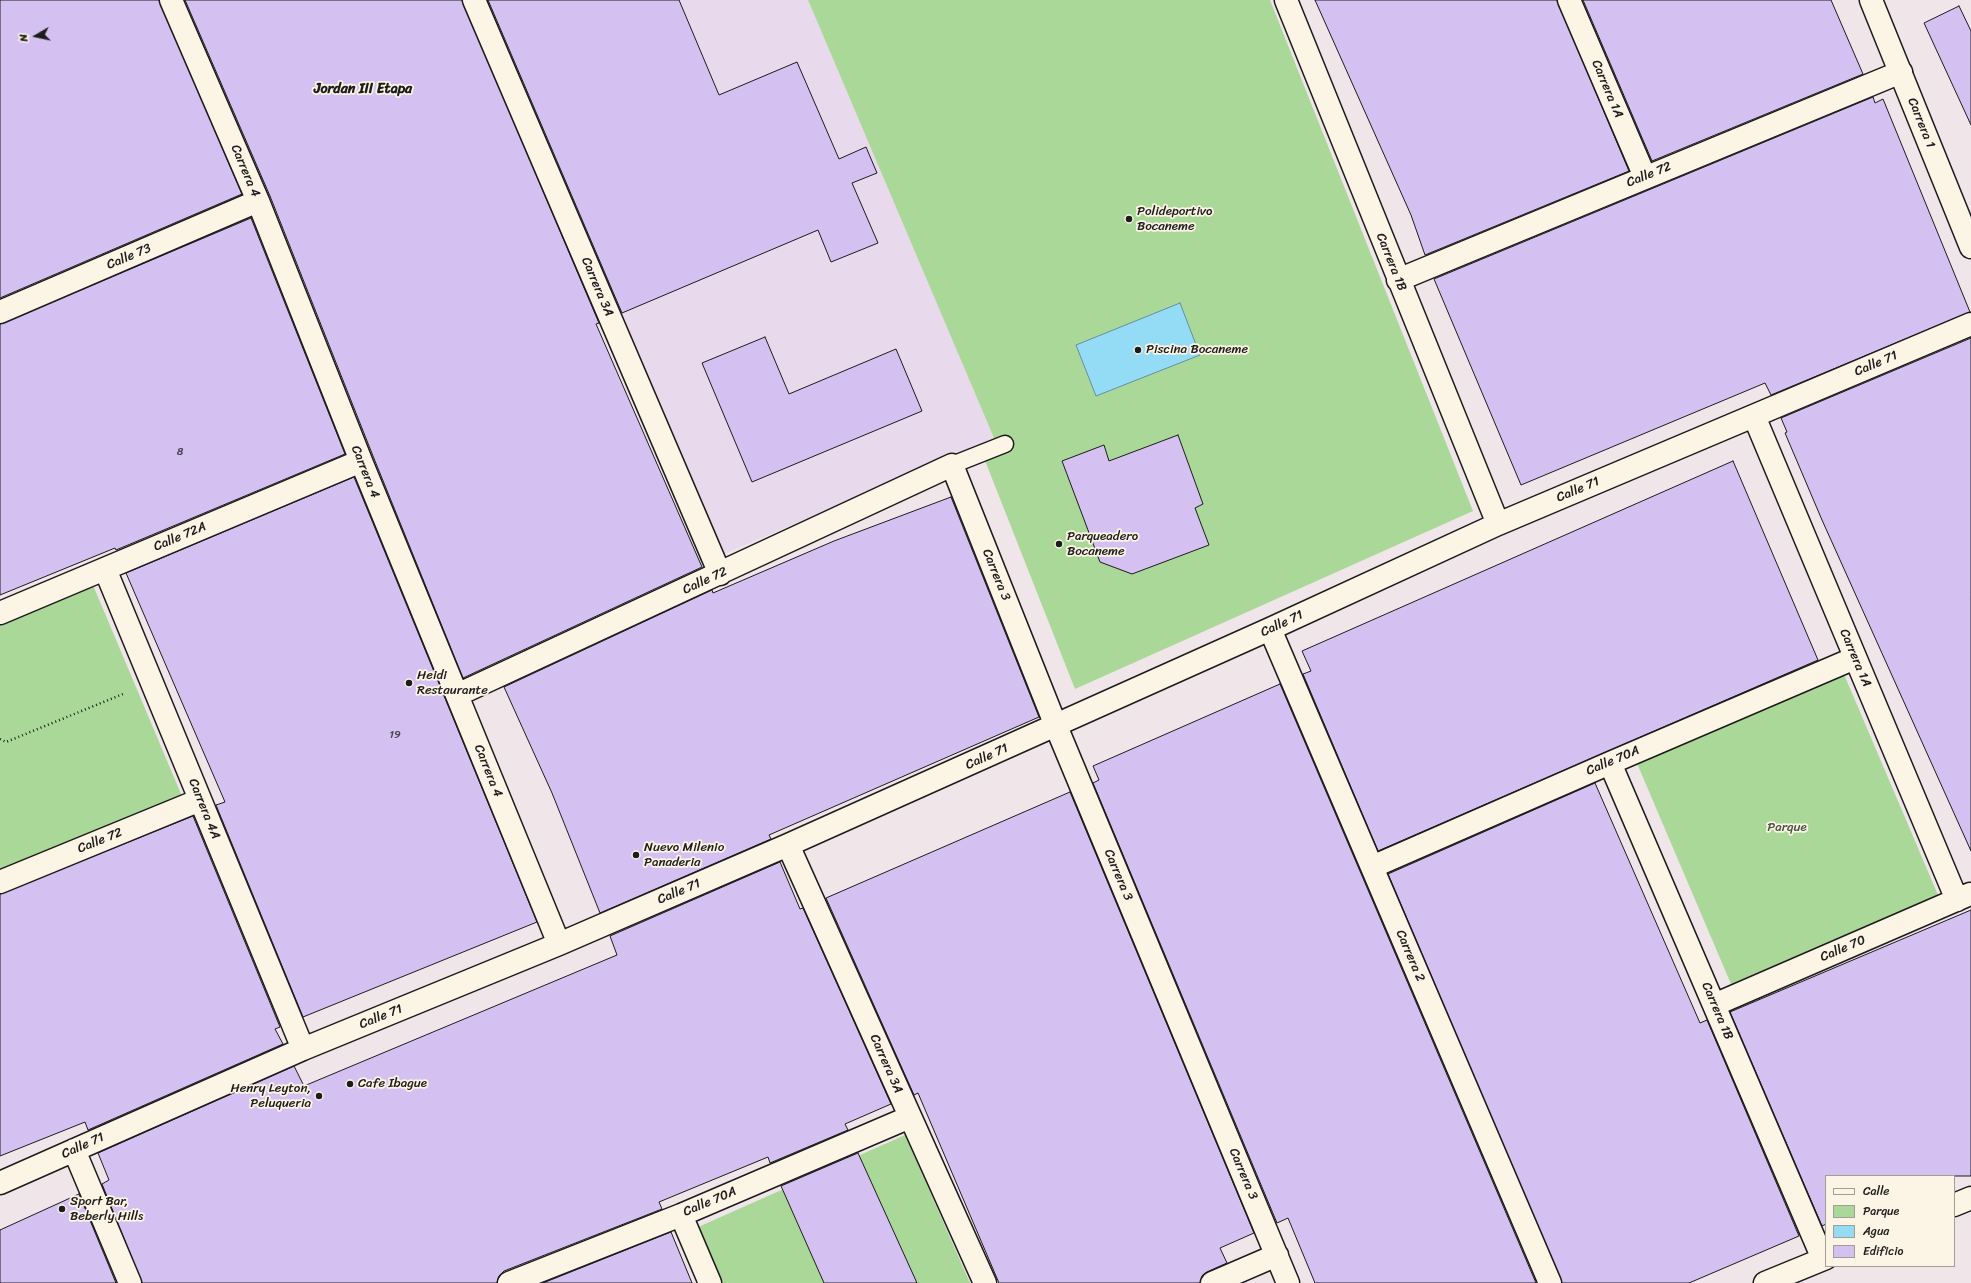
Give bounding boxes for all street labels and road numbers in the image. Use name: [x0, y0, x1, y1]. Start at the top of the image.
street label: Carrera 1A: [1588, 58, 1626, 120]
street label: Carrera 1: [1904, 96, 1938, 150]
street label: Carrera 4: [227, 142, 263, 200]
street label: Calle 72: [1624, 159, 1674, 191]
street label: Carrera 1B: [1372, 231, 1410, 293]
street label: Calle 73: [104, 241, 154, 273]
street label: Carrera 3A: [578, 255, 616, 319]
street label: Calle 71: [1852, 348, 1900, 380]
street label: Carrera 4: [347, 443, 383, 501]
street label: Calle 71: [1554, 474, 1602, 506]
street label: Calle 72A: [151, 519, 209, 555]
street label: Carrera 3: [979, 547, 1013, 603]
street label: Calle 72: [680, 564, 730, 598]
street label: Calle 71: [1258, 607, 1306, 641]
street label: Carrera 1A: [1836, 627, 1874, 689]
street label: Calle 71: [963, 741, 1011, 773]
street label: Carrera 4: [470, 742, 506, 800]
street label: Calle 70A: [1584, 743, 1642, 779]
street label: Carrera 4A: [185, 776, 223, 842]
street label: Calle 72: [75, 825, 125, 857]
street label: Carrera 3: [1100, 847, 1136, 903]
street label: Calle 71: [655, 876, 703, 908]
street label: Carrera 2: [1392, 928, 1428, 984]
street label: Calle 70: [1818, 932, 1868, 966]
street label: Carrera 1B: [1698, 980, 1736, 1042]
street label: Calle 71: [357, 1001, 405, 1033]
street label: Carrera 3A: [866, 1032, 906, 1096]
street label: Calle 71: [59, 1130, 107, 1162]
street label: Carrera 3: [1225, 1146, 1261, 1202]
street label: Calle 70A: [681, 1184, 739, 1220]

